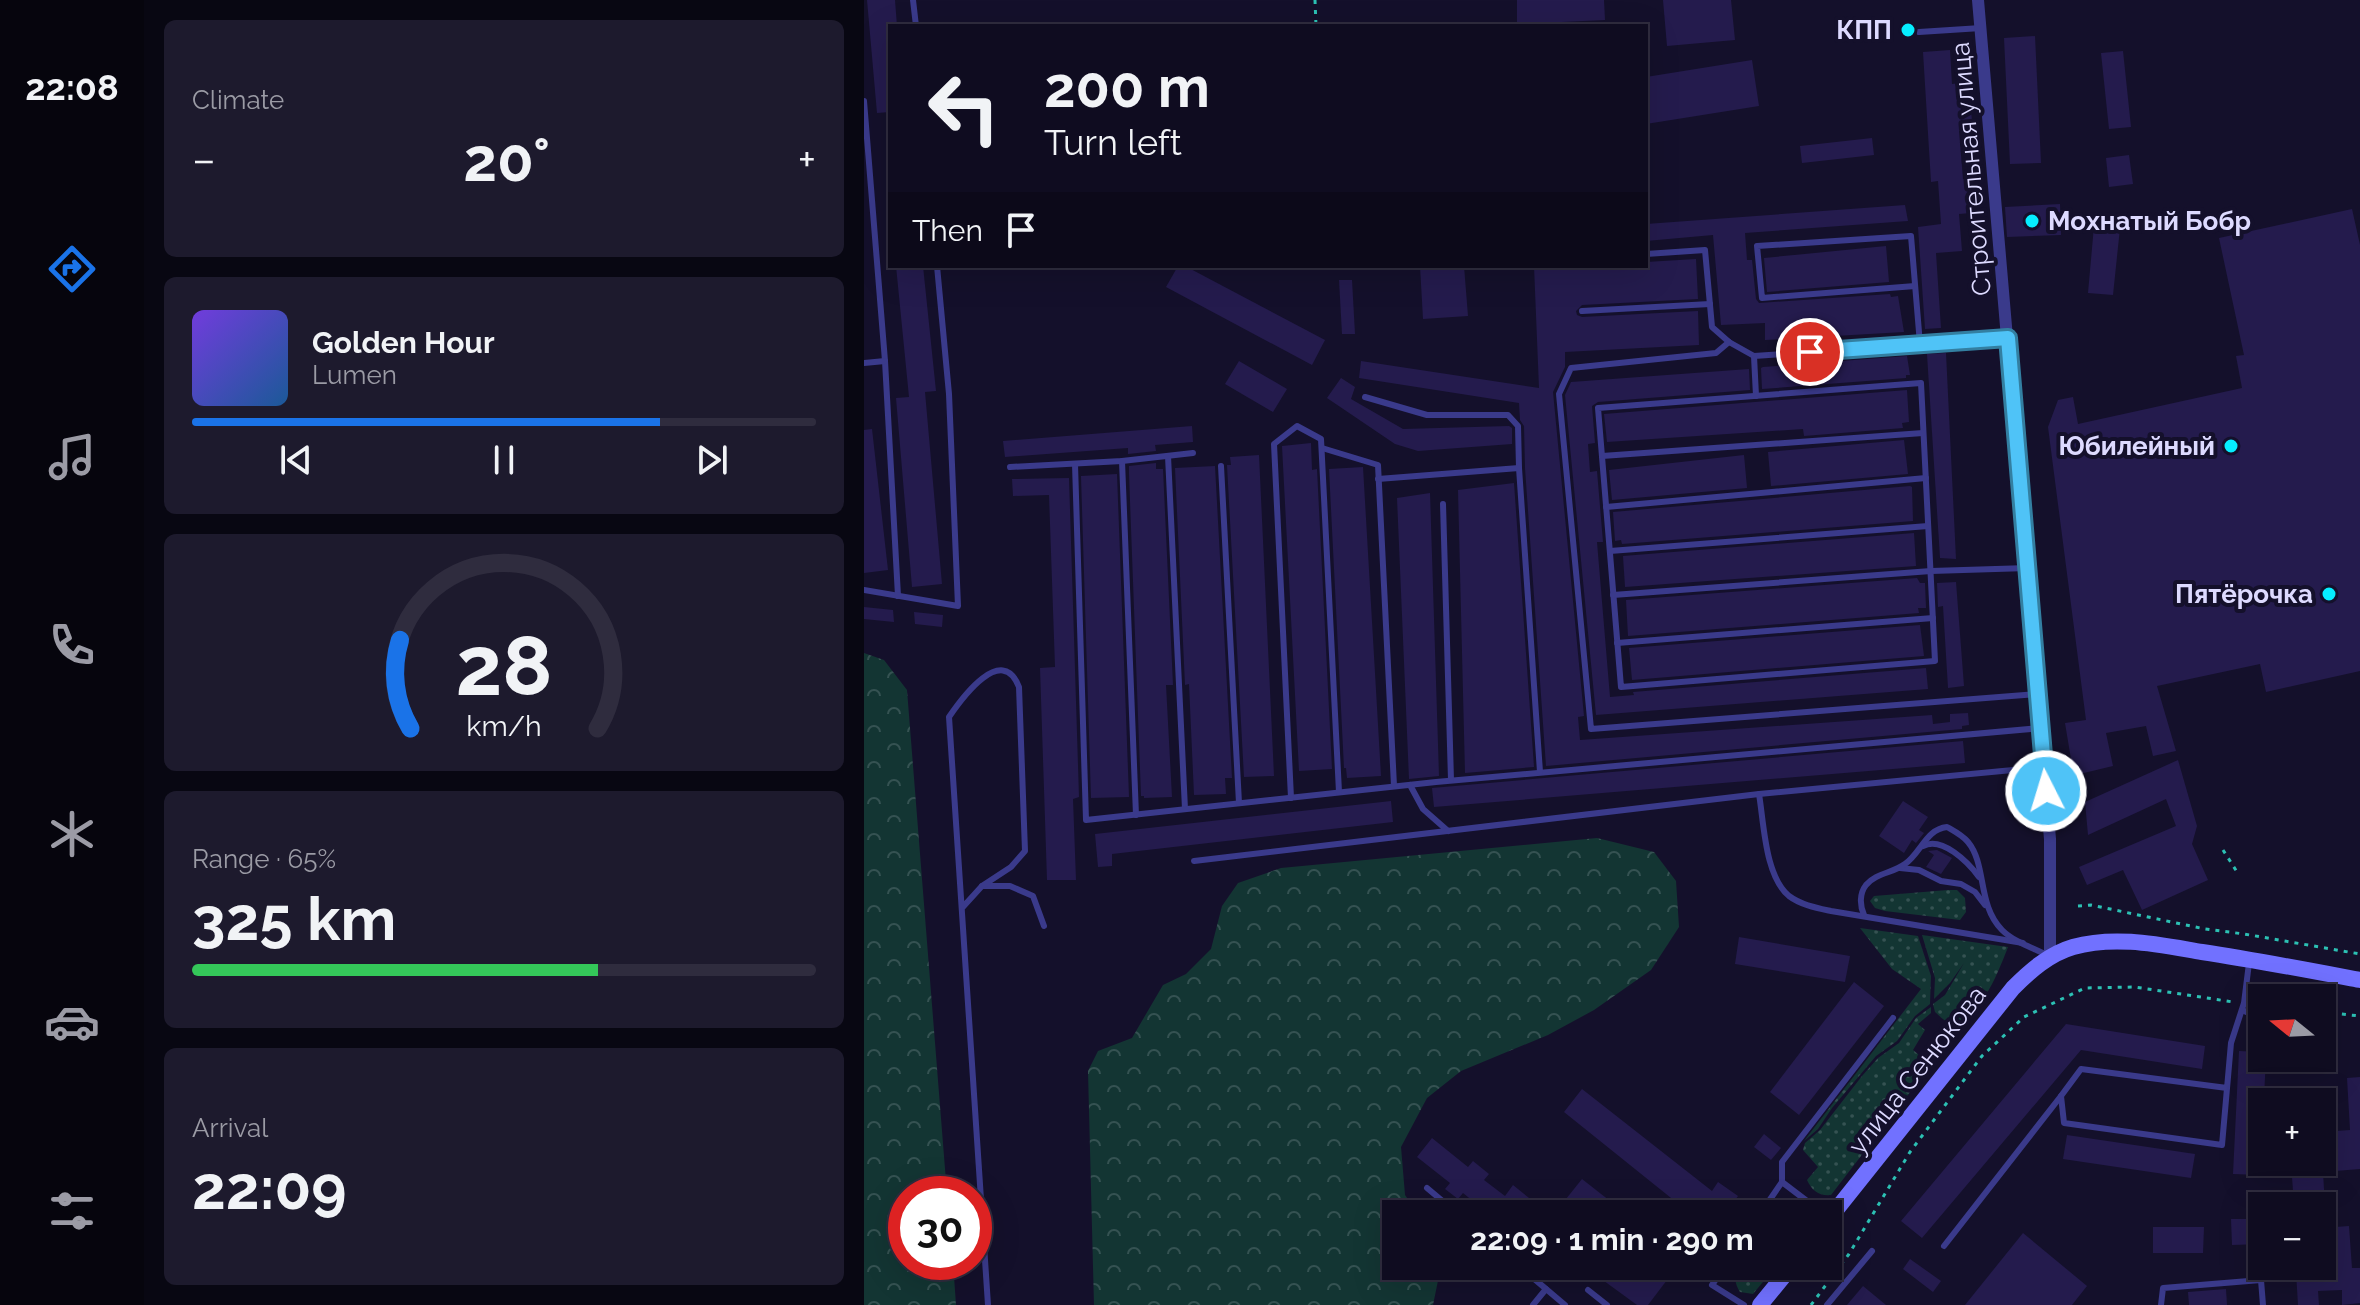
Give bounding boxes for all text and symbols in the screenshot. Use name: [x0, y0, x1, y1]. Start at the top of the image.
place label: КПП: [1836, 15, 1892, 45]
marker: КПП: [1899, 21, 1917, 39]
street label: Строительная улица: [1945, 41, 1997, 297]
text: 200 m: [1044, 54, 1210, 120]
icon: left: [912, 56, 1016, 160]
text: 22:08: [25, 66, 119, 108]
text: Climate: [192, 85, 284, 115]
text: Turn left: [1044, 121, 1182, 163]
text: 20°: [463, 125, 550, 195]
text: −: [192, 134, 216, 185]
text: +: [798, 134, 816, 185]
place label: Мохнатый Бобр: [2048, 206, 2251, 236]
icon: arrive: [999, 208, 1043, 252]
marker: Мохнатый Бобр: [2023, 212, 2041, 230]
text: Then: [912, 213, 983, 248]
icon: directions: [44, 241, 100, 297]
pin: [1776, 318, 1844, 386]
text: Golden Hour: [312, 325, 495, 360]
icon: arrive: [1788, 330, 1832, 374]
text: Lumen: [312, 360, 397, 390]
icon: music: [44, 429, 100, 485]
place label: Юбилейный: [2058, 431, 2215, 461]
marker: Юбилейный: [2222, 437, 2240, 455]
icon: previous: [274, 438, 318, 482]
icon: pause: [482, 438, 526, 482]
icon: next: [690, 438, 734, 482]
place label: Пятёрочка: [2175, 579, 2313, 609]
marker: Пятёрочка: [2320, 585, 2338, 603]
text: 28: [455, 616, 553, 713]
icon: phone: [44, 617, 100, 673]
text: km/h: [466, 709, 542, 743]
position arrow: [2004, 749, 2088, 833]
icon: climate: [44, 806, 100, 862]
text: Range · 65%: [192, 844, 336, 874]
text: 325 km: [192, 884, 396, 954]
street label: улица Сенюкова: [1842, 980, 1992, 1160]
north arrow: [2248, 984, 2336, 1072]
map controls: [2248, 984, 2336, 1280]
icon: car: [44, 994, 100, 1050]
button: +: [2248, 1088, 2336, 1176]
text: Arrival: [192, 1113, 268, 1143]
text: 22:09: [192, 1153, 347, 1223]
speed limit sign: 30: [888, 1176, 992, 1280]
icon: filters: [44, 1183, 100, 1239]
button: −: [2248, 1192, 2336, 1280]
text: 22:09 · 1 min · 290 m: [1470, 1222, 1754, 1257]

